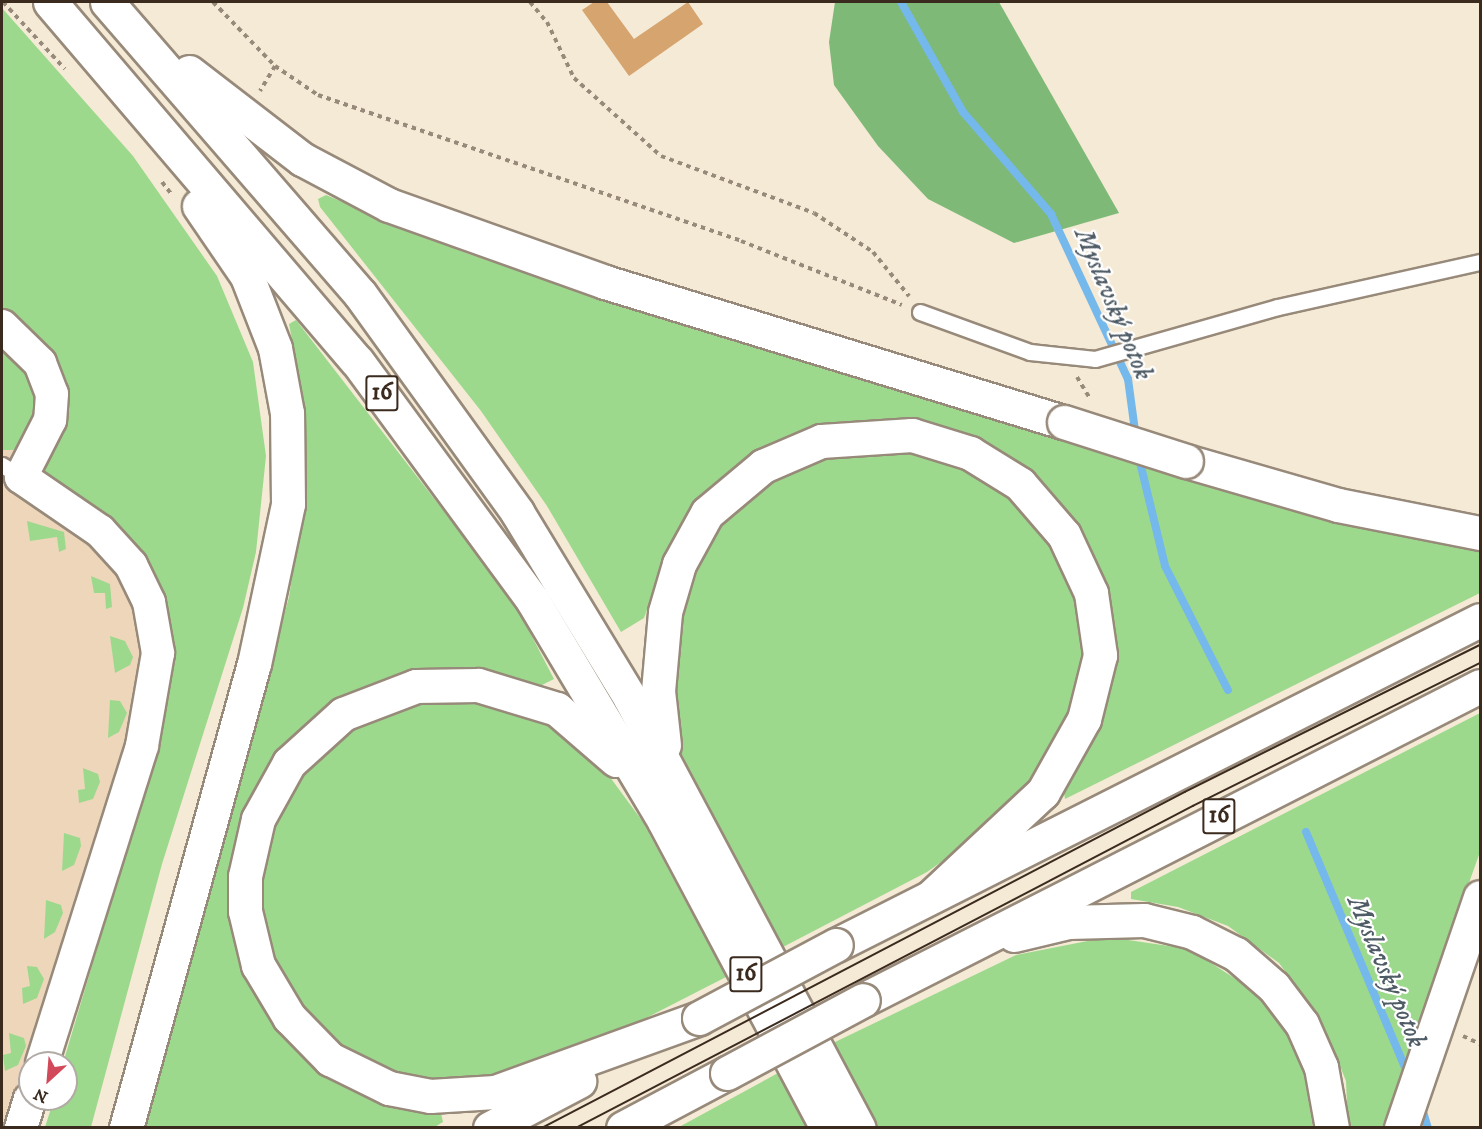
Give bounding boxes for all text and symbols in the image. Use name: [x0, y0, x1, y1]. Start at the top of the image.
water label: Myslavský potok: [1066, 223, 1160, 385]
road number: 16: [364, 372, 400, 414]
road number: 16: [1201, 795, 1237, 837]
water label: Myslavský potok: [1339, 891, 1433, 1053]
road number: 16: [728, 953, 764, 995]
north arrow: [18, 1051, 78, 1111]
text: N: [31, 1084, 51, 1107]

